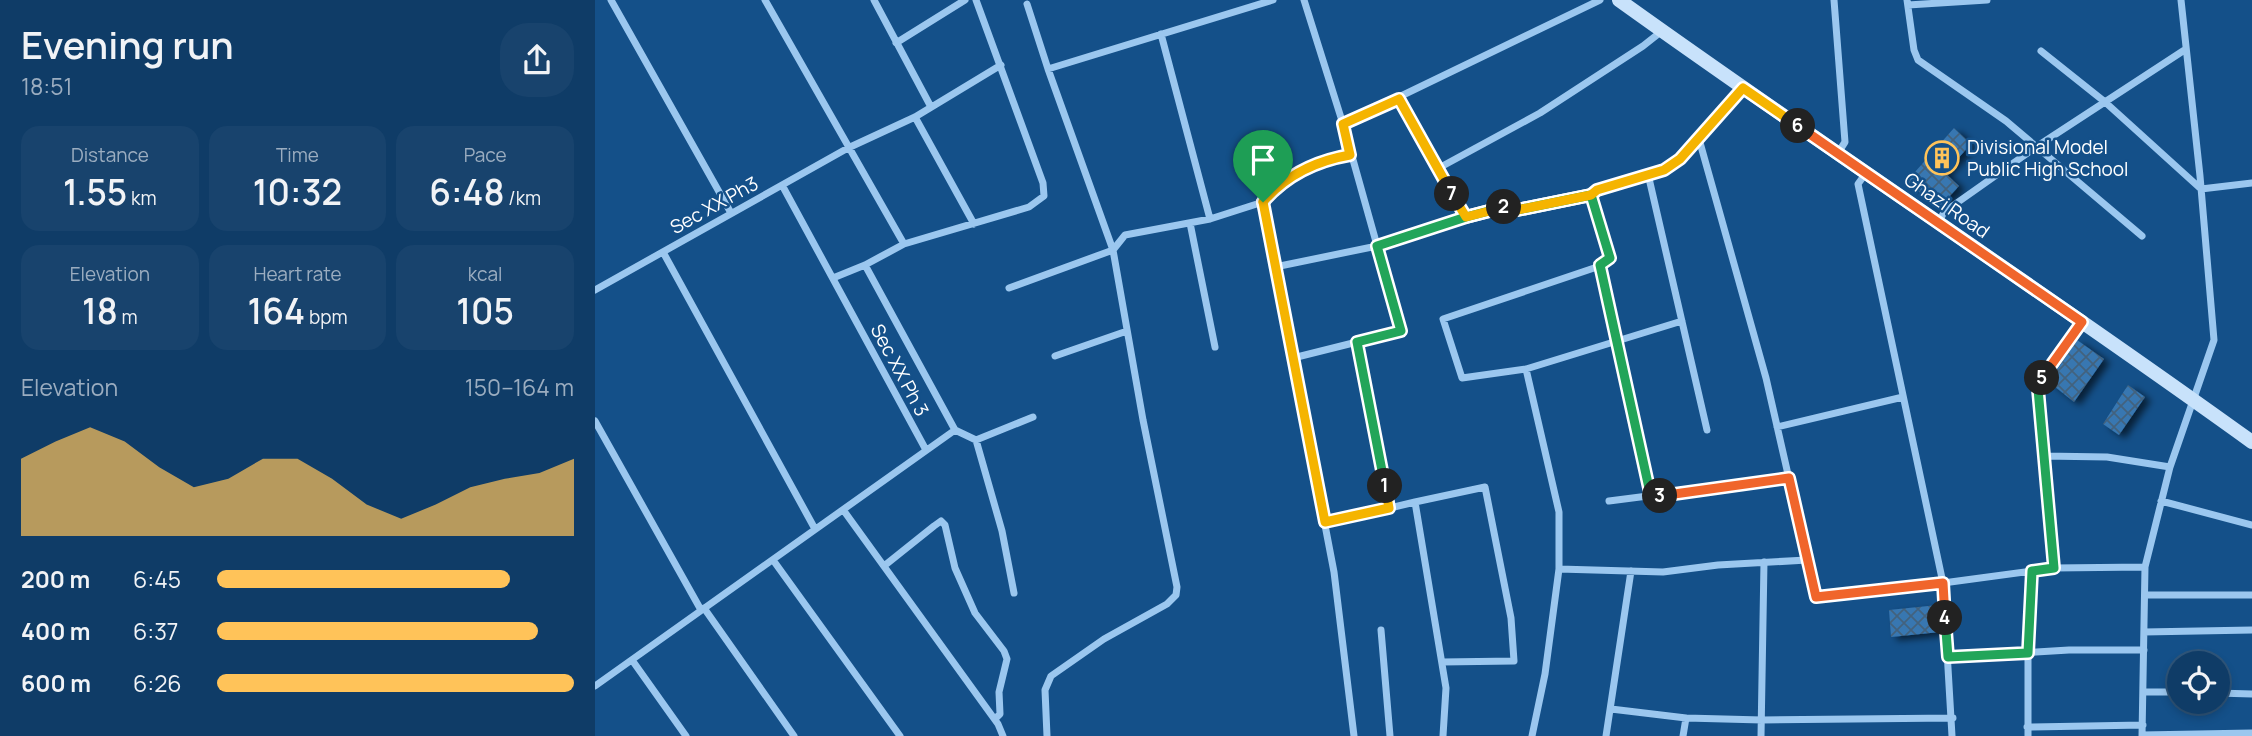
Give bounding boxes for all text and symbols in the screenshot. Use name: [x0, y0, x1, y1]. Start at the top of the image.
text: Evening run: [21, 18, 234, 70]
button: share: [500, 23, 574, 97]
text: 18:51: [21, 70, 72, 102]
pin: 6: [1781, 108, 1815, 144]
text: 6: [1792, 112, 1803, 138]
pin: [1233, 130, 1293, 202]
place label: Divisional Model Public High School: [1967, 134, 2128, 182]
building icon: Divisional Model Public High School: [1923, 139, 1961, 177]
icon: arrive: [1244, 141, 1282, 179]
text: Distance: [71, 142, 149, 168]
text: Time: [276, 142, 319, 168]
text: Pace: [464, 142, 507, 168]
street label: Ghazi Road: [1899, 166, 1995, 244]
text: 1.55: [63, 168, 127, 216]
text: 10:32: [253, 168, 342, 216]
text: 6:48: [429, 168, 505, 216]
street label: Sec XX Ph3: [665, 170, 763, 240]
pin: 7: [1435, 176, 1469, 212]
text: 7: [1446, 180, 1457, 206]
text: km: [127, 185, 157, 211]
text: /km: [505, 185, 541, 211]
pin: 2: [1487, 190, 1521, 224]
text: 2: [1498, 193, 1509, 219]
text: Elevation: [70, 261, 150, 287]
text: Heart rate: [253, 261, 342, 287]
text: kcal: [468, 261, 503, 287]
text: 18: [82, 287, 118, 335]
text: 164: [247, 287, 305, 335]
text: 105: [456, 287, 514, 335]
text: m: [118, 304, 138, 330]
text: bpm: [305, 304, 348, 330]
street label: Sec XX Ph 3: [865, 319, 935, 421]
pin: 5: [2025, 360, 2059, 396]
text: 5: [2036, 364, 2047, 390]
text: Elevation: [21, 371, 118, 403]
text: 150–164 m: [465, 371, 574, 403]
pin: 1: [1367, 468, 1403, 504]
text: 1: [1380, 472, 1389, 498]
pin: 3: [1643, 478, 1677, 514]
text: 3: [1654, 482, 1665, 508]
text: 200 m: [21, 563, 90, 595]
text: 6:45: [133, 563, 181, 595]
pin: 4: [1927, 600, 1963, 636]
text: 4: [1939, 604, 1950, 630]
text: 400 m: [21, 615, 91, 647]
text: 6:37: [133, 615, 178, 647]
map controls: [2167, 651, 2230, 714]
button: locate: [2167, 651, 2230, 714]
text: 600 m: [21, 667, 91, 699]
text: 6:26: [133, 667, 182, 699]

